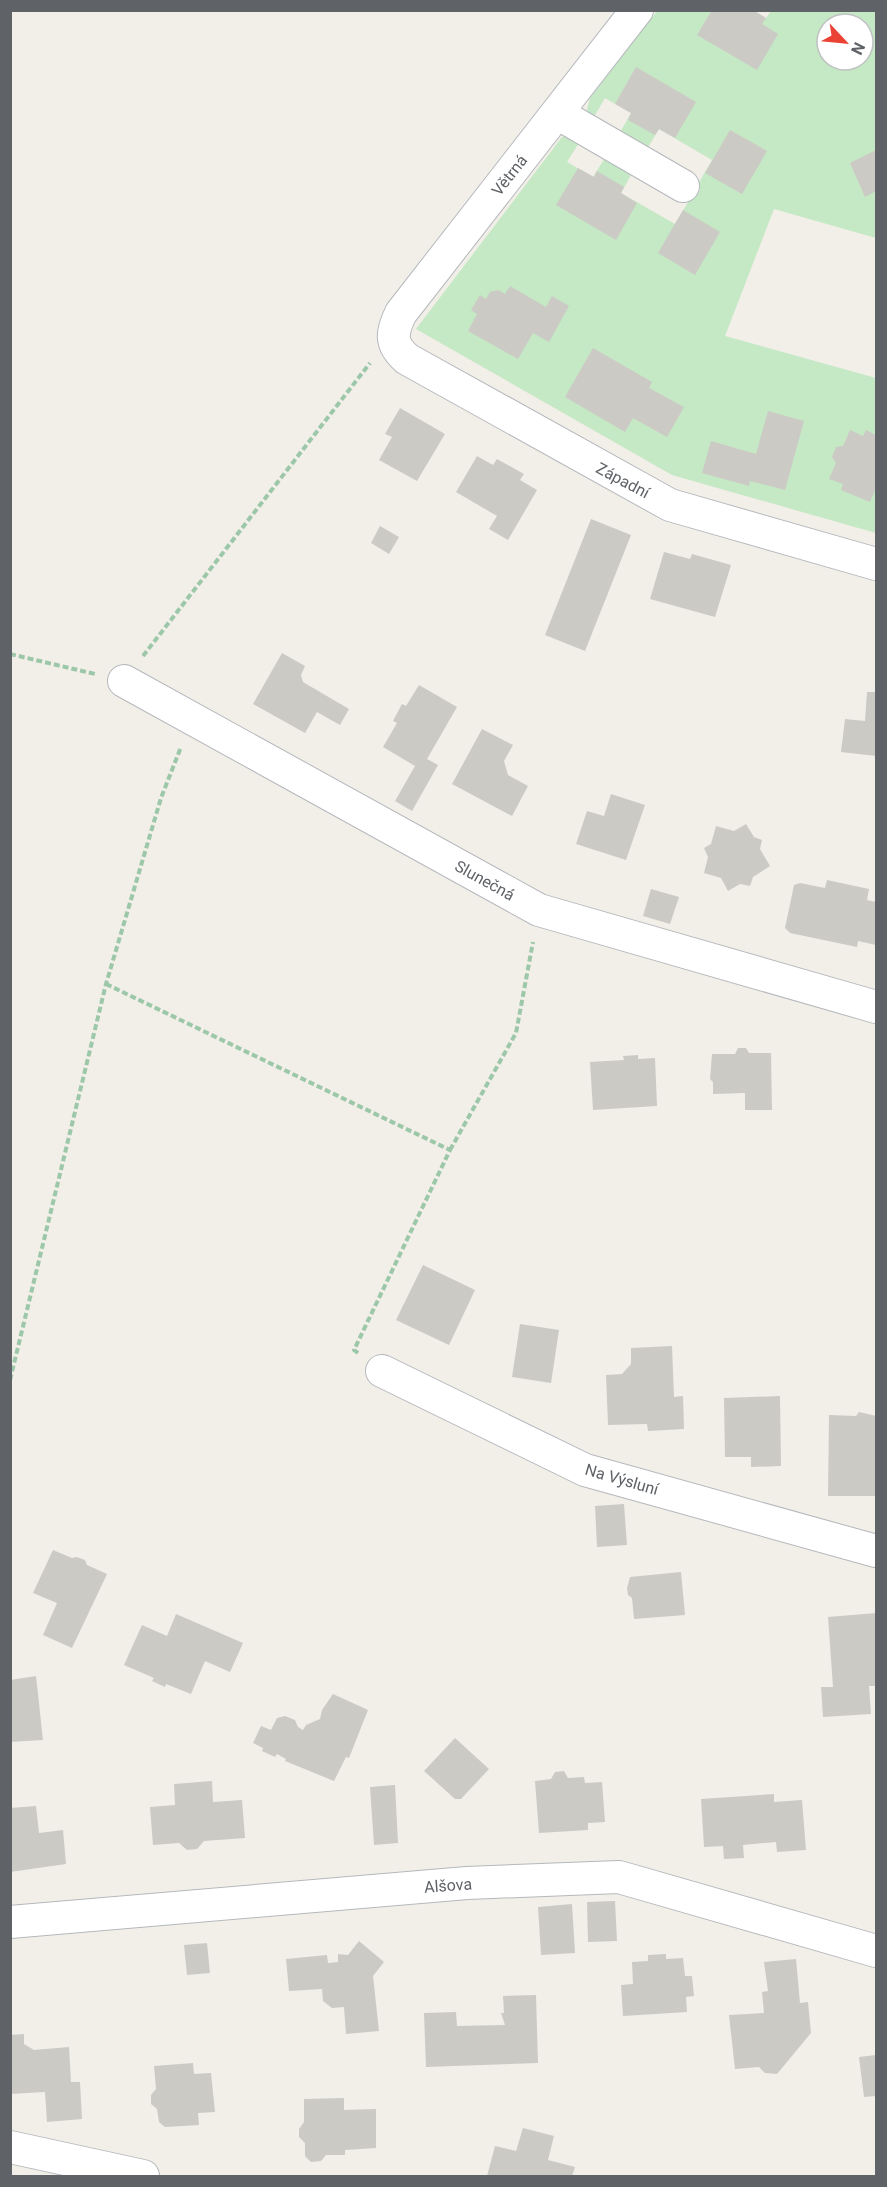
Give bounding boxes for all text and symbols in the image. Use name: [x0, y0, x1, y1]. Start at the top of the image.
north arrow: [815, 12, 875, 72]
text: N: [847, 39, 869, 58]
street label: Větrná: [488, 151, 531, 199]
street label: Západní: [593, 458, 654, 503]
street label: Slunečná: [452, 856, 518, 905]
street label: Na Výsluní: [583, 1460, 662, 1499]
street label: Alšova: [423, 1874, 473, 1897]

